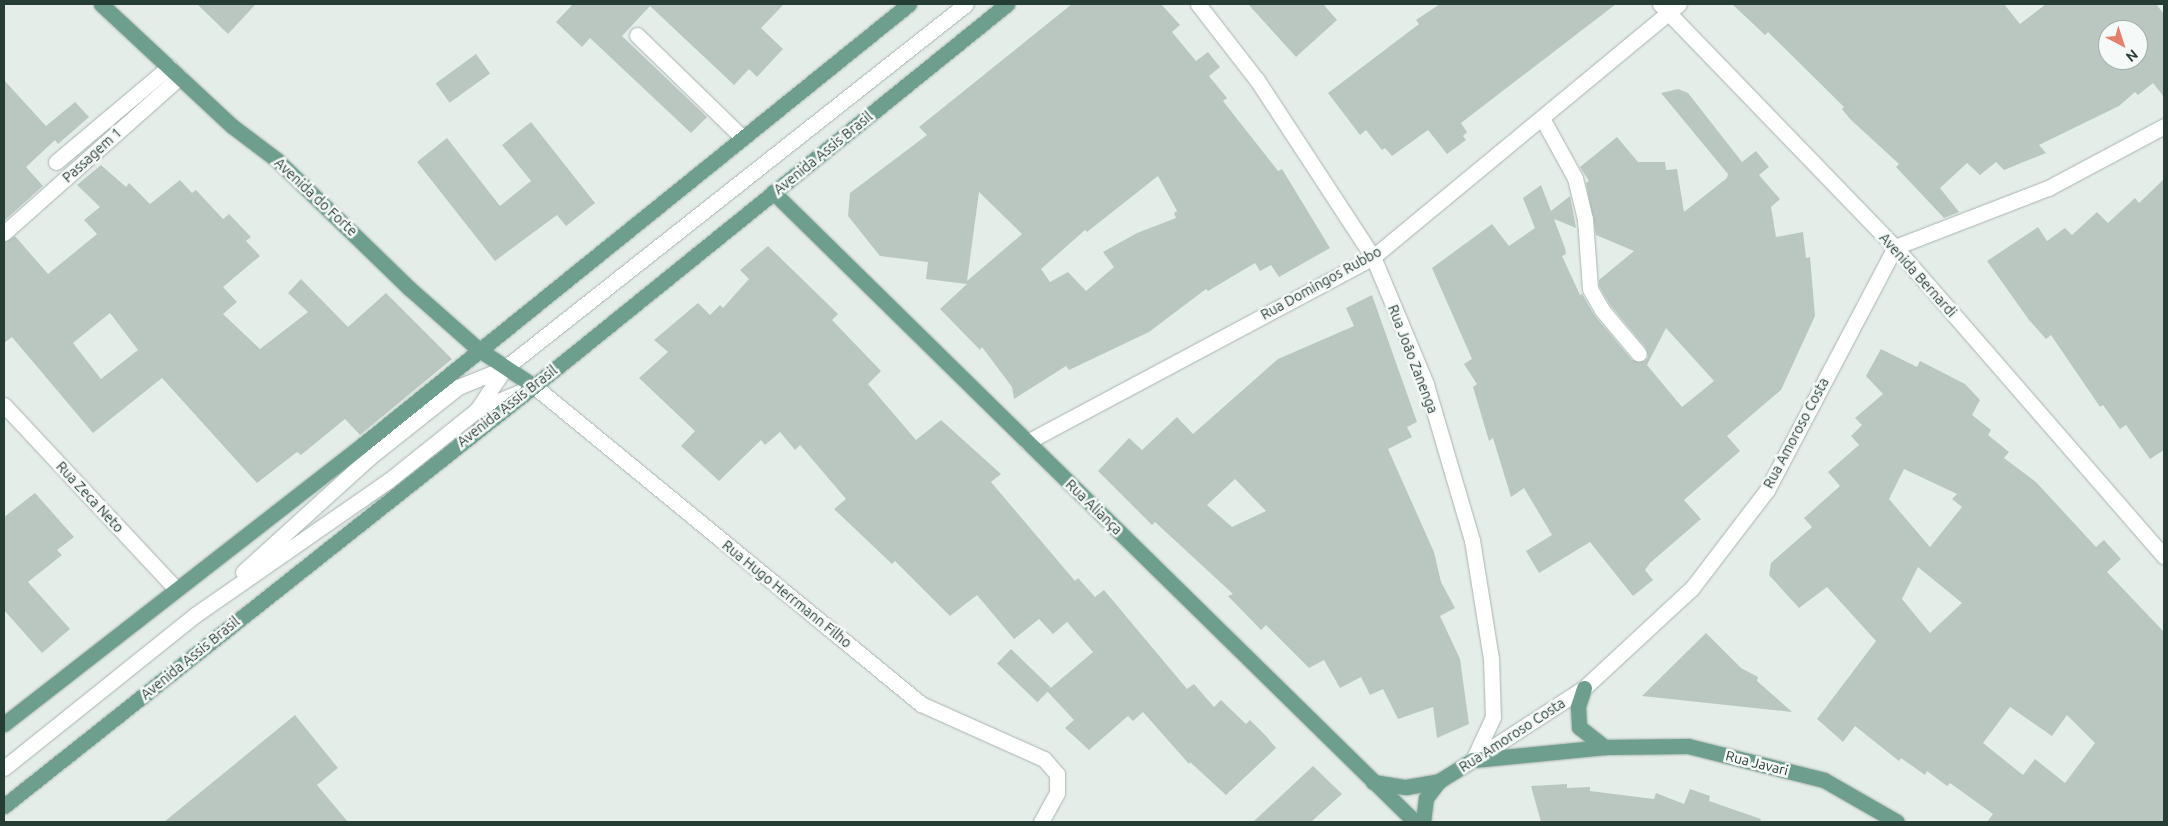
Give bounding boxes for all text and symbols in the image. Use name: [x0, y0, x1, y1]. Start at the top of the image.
north arrow: [2098, 20, 2148, 70]
text: N: [2123, 46, 2141, 65]
street label: Avenida Assis Brasil: [770, 108, 876, 198]
street label: Passagem 1: [59, 124, 125, 186]
street label: Avenida do Forte: [271, 154, 361, 240]
street label: Avenida Bernardi: [1876, 229, 1960, 321]
street label: Rua Domingos Rubbo: [1258, 243, 1384, 323]
street label: Rua João Zanenga: [1385, 302, 1441, 416]
street label: Avenida Assis Brasil: [454, 362, 560, 450]
street label: Rua Amoroso Costa: [1760, 375, 1832, 491]
street label: Rua Zeca Neto: [53, 458, 127, 536]
street label: Rua Aliança: [1062, 476, 1126, 538]
street label: Rua Hugo Herrmann Filho: [719, 537, 855, 651]
street label: Avenida Assis Brasil: [137, 613, 243, 703]
street label: Rua Amoroso Costa: [1456, 694, 1568, 776]
street label: Rua Javari: [1724, 747, 1790, 779]

